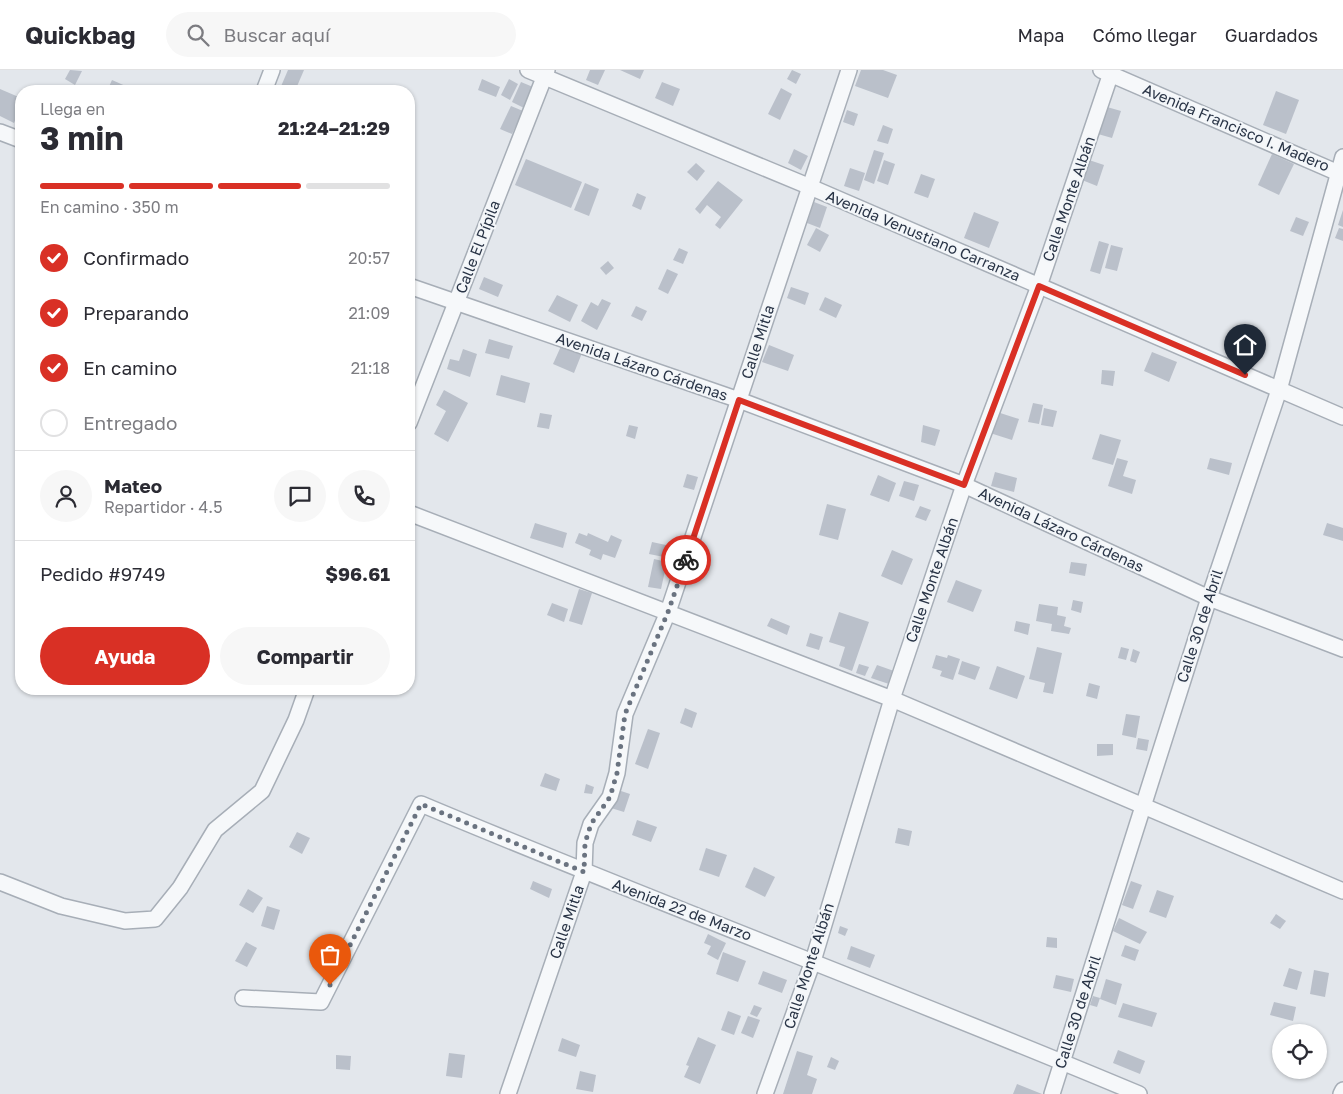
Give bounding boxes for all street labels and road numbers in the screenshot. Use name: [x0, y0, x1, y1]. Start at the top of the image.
street label: Avenida Francisco I. Madero: [1140, 80, 1332, 175]
street label: Calle Monte Albán: [1038, 134, 1098, 264]
street label: Avenida Venustiano Carranza: [824, 186, 1023, 284]
street label: Calle El Pípila: [451, 197, 503, 296]
street label: Calle Mitla: [737, 302, 777, 381]
street label: Avenida Lázaro Cárdenas: [554, 328, 731, 404]
street label: Avenida Lázaro Cárdenas: [976, 483, 1147, 575]
street label: Calle Monte Albán: [901, 515, 961, 645]
street label: Calle 30 de Abril: [1172, 567, 1226, 685]
street label: Avenida 22 de Marzo: [610, 874, 754, 944]
street label: Calle Mitla: [545, 882, 587, 961]
street label: Calle Monte Albán: [779, 900, 837, 1031]
street label: Calle 30 de Abril: [1050, 953, 1104, 1071]

